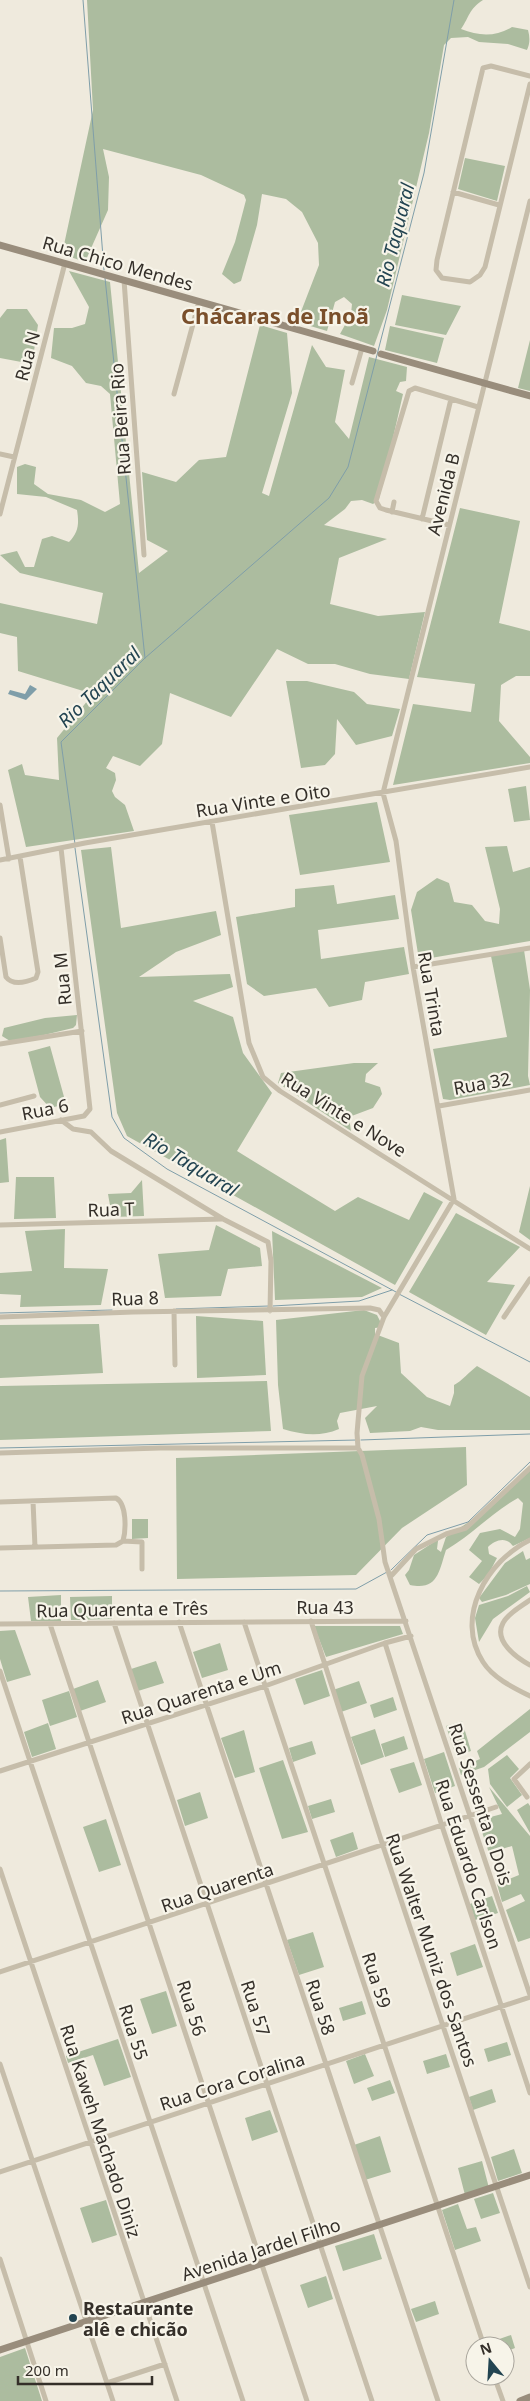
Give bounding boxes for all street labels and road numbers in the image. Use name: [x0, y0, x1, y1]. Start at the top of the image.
street label: Rua Chico Mendes: [40, 230, 196, 296]
street label: Rua N: [9, 328, 45, 384]
street label: Rua Beira Rio: [104, 362, 136, 476]
street label: Avenida B: [421, 450, 465, 538]
street label: Rua Vinte e Oito: [194, 778, 332, 822]
street label: Rua Trinta: [413, 950, 451, 1038]
street label: Rua M: [47, 951, 77, 1007]
street label: Rua Vinte e Nove: [277, 1066, 411, 1162]
street label: Rua 32: [452, 1066, 512, 1100]
street label: Rua 6: [19, 1093, 71, 1125]
street label: Rua T: [87, 1196, 135, 1222]
street label: Rua 8: [111, 1285, 159, 1311]
street label: Rua 43: [296, 1595, 354, 1619]
street label: Rua Quarenta e Três: [36, 1596, 208, 1622]
street label: Rua Quarenta e Um: [118, 1655, 284, 1729]
street label: Rua Sessenta e Dois: [443, 1720, 519, 1888]
street label: Rua Eduardo Carlson: [430, 1776, 508, 1952]
street label: Rua Walter Muniz dos Santos: [381, 1830, 483, 2070]
street label: Rua Quarenta: [158, 1857, 276, 1917]
street label: Rua 59: [357, 1949, 397, 2011]
street label: Rua 58: [301, 1976, 341, 2038]
street label: Rua 56: [172, 1977, 212, 2039]
street label: Rua 57: [236, 1977, 276, 2039]
street label: Rua 55: [114, 2001, 154, 2063]
street label: Rua Kaweh Machado Diniz: [55, 2021, 147, 2241]
street label: Rua Cora Coralina: [156, 2046, 308, 2116]
street label: Avenida Jardel Filho: [178, 2212, 344, 2286]

